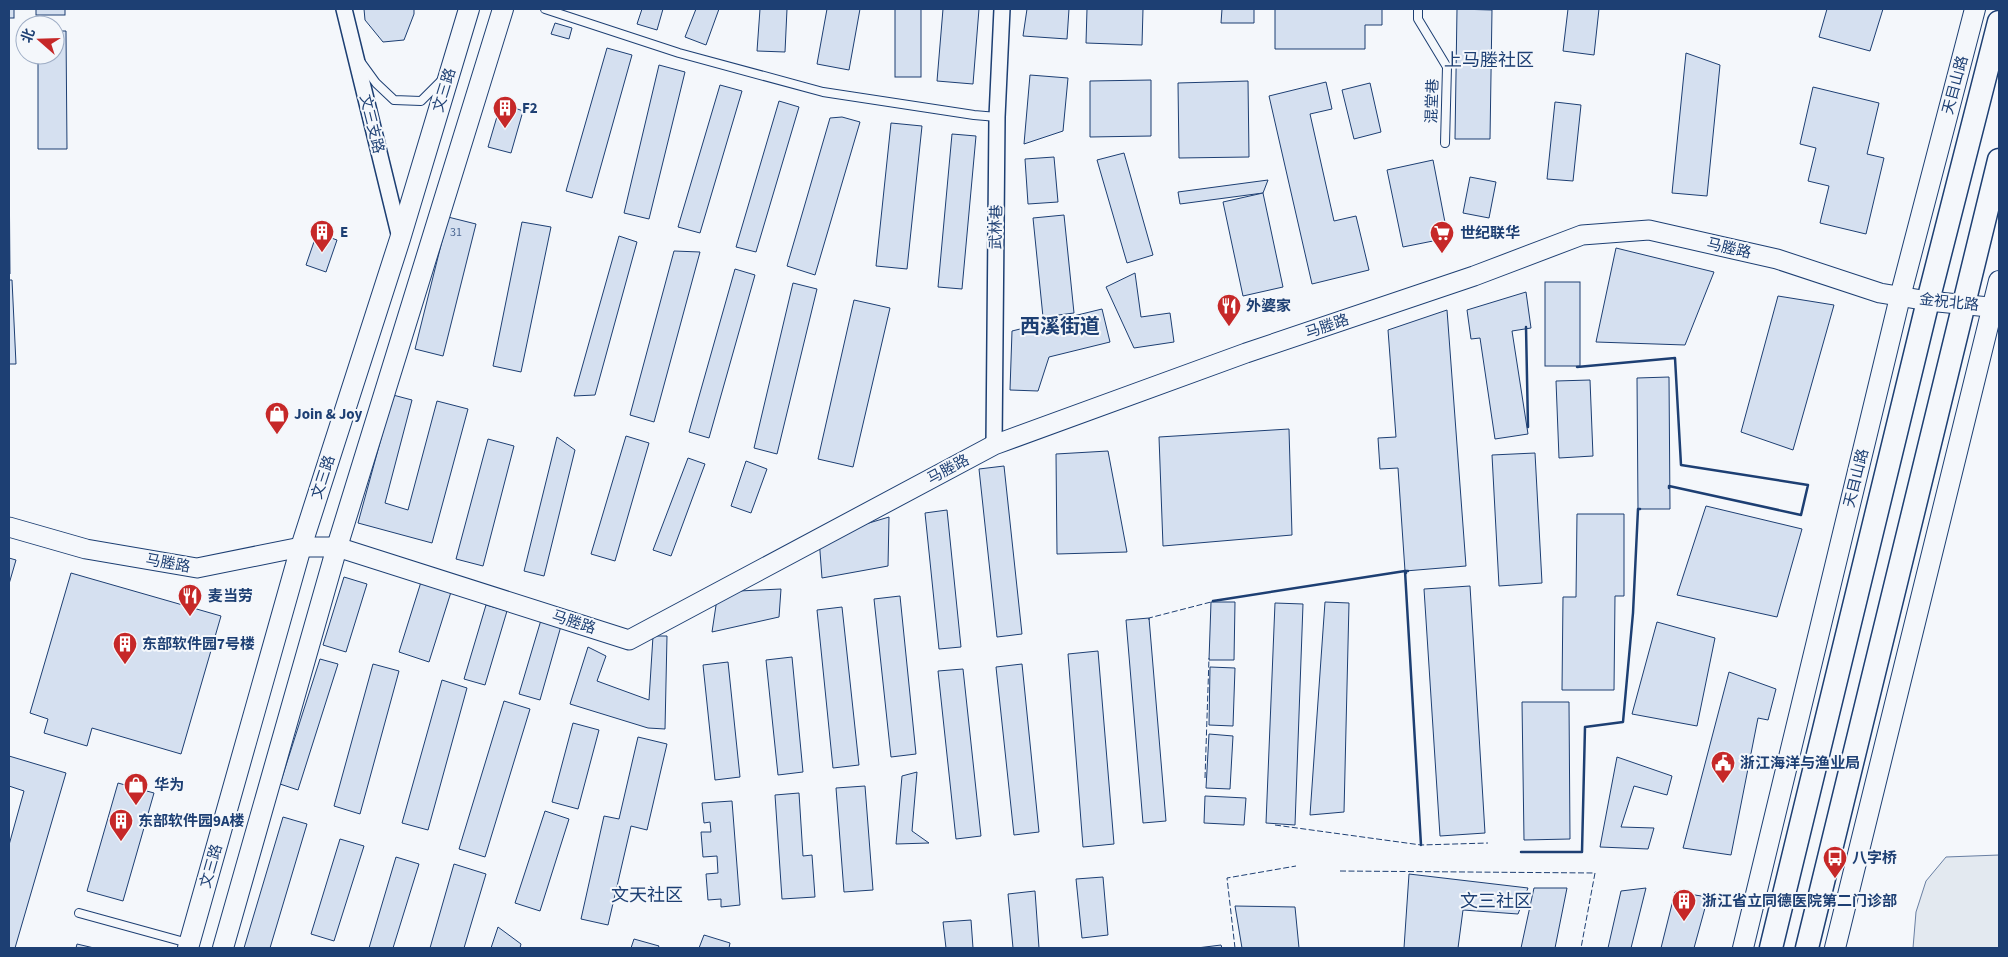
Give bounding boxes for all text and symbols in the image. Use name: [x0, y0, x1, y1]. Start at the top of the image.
north arrow: [15, 15, 65, 65]
text: 北: [17, 26, 41, 46]
district label: 上马塍社区: [1444, 48, 1534, 73]
street label: 天目山路: [1938, 53, 1973, 117]
street label: 文三路: [428, 66, 461, 115]
street label: 混堂巷: [1421, 78, 1444, 124]
street label: 文三支路: [354, 92, 389, 156]
building icon: F2: [492, 95, 518, 129]
place label: F2: [522, 98, 538, 119]
street label: 武林巷: [986, 204, 1007, 250]
building icon: E: [309, 219, 335, 253]
supermarket icon: 世纪联华: [1429, 220, 1455, 254]
place label: E: [340, 222, 348, 243]
place label: 世纪联华: [1460, 223, 1520, 244]
house number: 31: [450, 224, 462, 241]
street label: 马塍路: [1705, 233, 1753, 264]
street label: 金祝北路: [1918, 289, 1980, 316]
restaurant icon: 外婆家: [1216, 293, 1242, 327]
place label: 外婆家: [1246, 296, 1291, 317]
street label: 马塍路: [1302, 309, 1352, 344]
district label: 西溪街道: [1020, 313, 1100, 341]
shop icon: Join & Joy: [264, 401, 290, 435]
place label: Join & Joy: [294, 404, 363, 425]
street label: 天目山路: [1839, 446, 1874, 510]
street label: 马塍路: [923, 450, 973, 489]
street label: 文三路: [307, 453, 340, 502]
street label: 马塍路: [144, 549, 192, 578]
restaurant icon: 麦当劳: [177, 583, 203, 617]
place label: 麦当劳: [208, 586, 253, 607]
street label: 马塍路: [549, 606, 598, 639]
building icon: 东部软件园7号楼: [112, 631, 138, 665]
place label: 东部软件园7号楼: [142, 634, 255, 655]
public building icon: 浙江海洋与渔业局: [1710, 750, 1736, 784]
place label: 浙江海洋与渔业局: [1740, 753, 1860, 774]
shop icon: 华为: [123, 772, 149, 806]
place label: 华为: [154, 775, 184, 796]
building icon: 东部软件园9A楼: [108, 808, 134, 842]
place label: 东部软件园9A楼: [138, 811, 245, 832]
street label: 文三路: [195, 842, 228, 891]
bus stop icon: 八字桥: [1822, 845, 1848, 879]
place label: 八字桥: [1852, 848, 1897, 869]
district label: 文天社区: [611, 883, 683, 908]
building icon: 浙江省立同德医院第二门诊部: [1671, 888, 1697, 922]
district label: 文三社区: [1460, 889, 1532, 914]
place label: 浙江省立同德医院第二门诊部: [1702, 891, 1897, 912]

